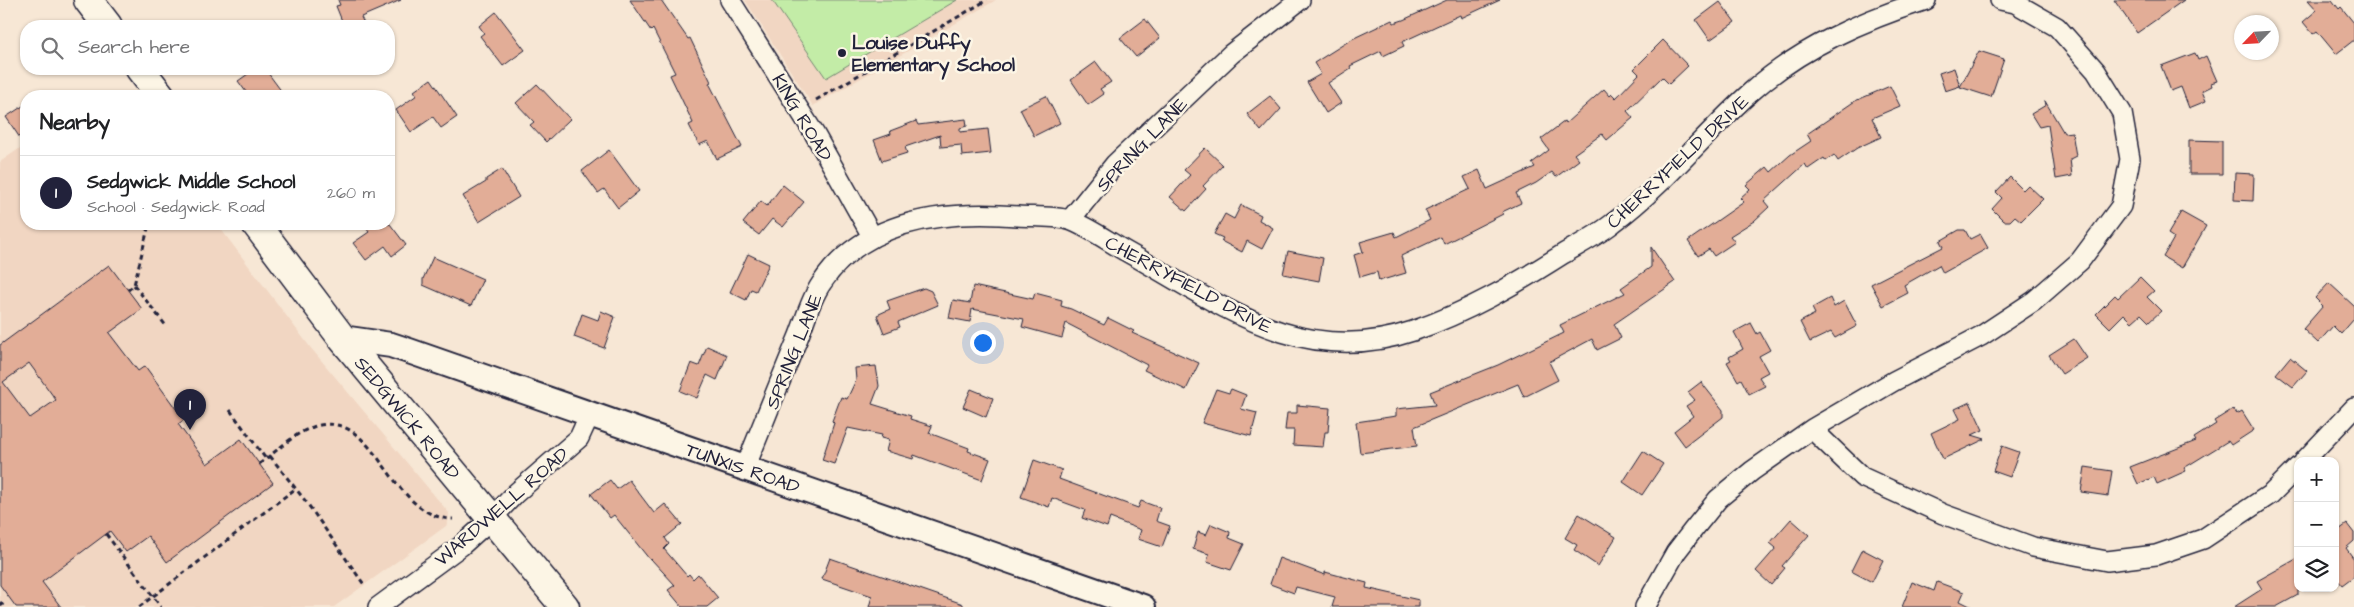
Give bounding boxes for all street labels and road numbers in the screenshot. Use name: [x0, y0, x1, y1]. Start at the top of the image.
street label: KING ROAD: [765, 69, 838, 167]
street label: CHERRYFIELD DRIVE: [1601, 89, 1755, 235]
street label: SPRING LANE: [1090, 92, 1194, 198]
street label: CHERRYFIELD DRIVE: [1100, 230, 1277, 341]
street label: SPRING LANE: [759, 290, 830, 413]
street label: SEDGWICK ROAD: [347, 351, 466, 486]
street label: TUNXIS ROAD: [682, 436, 803, 501]
street label: WARDWELL ROAD: [429, 441, 575, 573]

